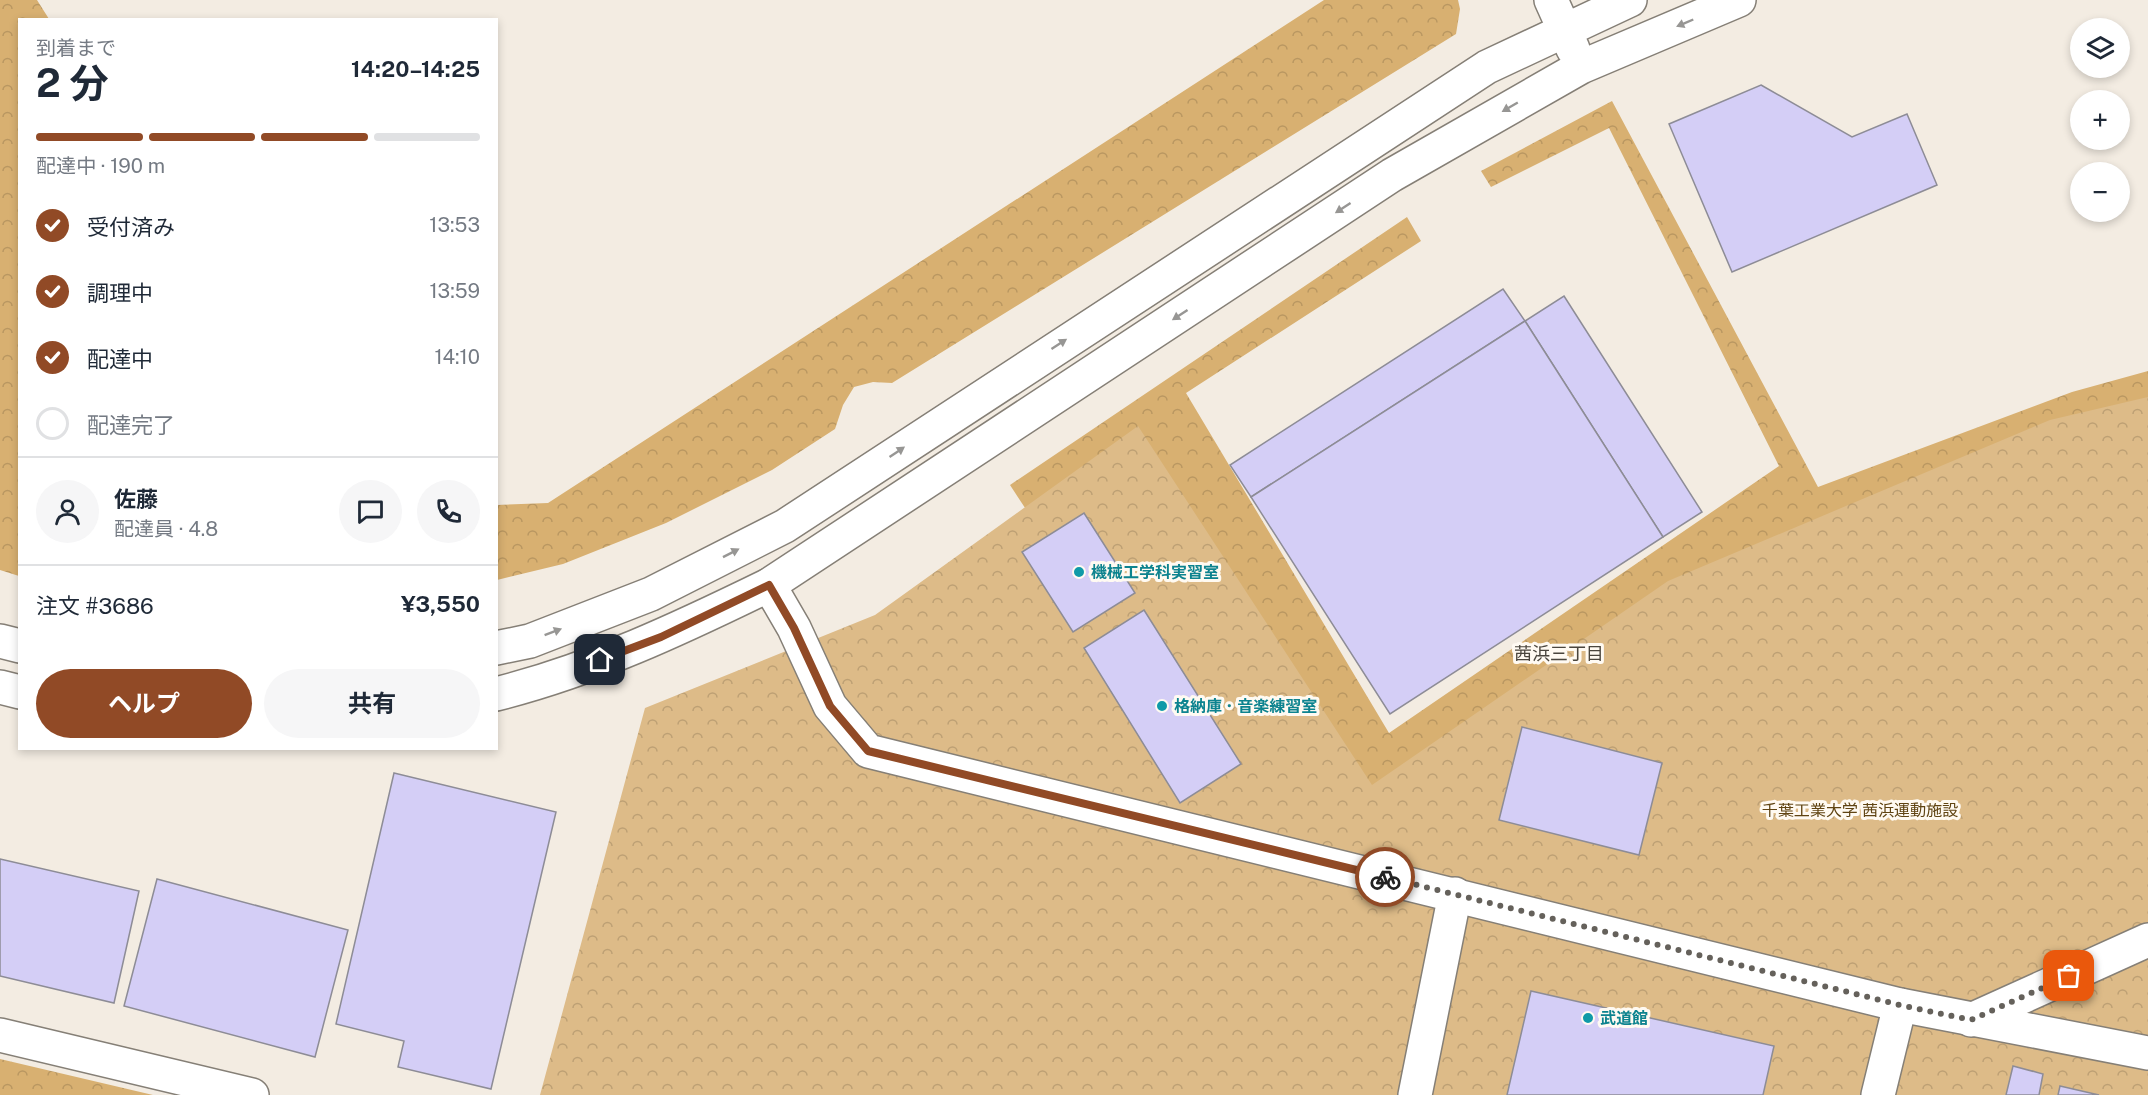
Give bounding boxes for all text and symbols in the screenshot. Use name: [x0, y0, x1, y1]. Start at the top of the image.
one-way arrow: [1676, 18, 1694, 28]
map controls: [2070, 18, 2130, 222]
button: layers: [2070, 18, 2130, 78]
text: 到着まで: [36, 36, 116, 60]
text: 14:20–14:25: [351, 56, 480, 82]
text: 2 分: [36, 60, 109, 106]
button: +: [2070, 90, 2130, 150]
one-way arrow: [1501, 102, 1518, 112]
text: 配達中 · 190 m: [36, 154, 165, 178]
button: −: [2070, 162, 2130, 222]
one-way arrow: [1335, 202, 1351, 213]
icon: check: [36, 209, 69, 242]
text: 13:53: [429, 213, 480, 237]
text: 受付済み: [87, 214, 175, 240]
icon: check: [36, 275, 69, 308]
text: 13:59: [429, 279, 480, 303]
text: 調理中: [87, 280, 153, 306]
one-way arrow: [1172, 309, 1188, 320]
one-way arrow: [1051, 338, 1067, 350]
icon: check: [36, 341, 69, 374]
text: 14:10: [434, 345, 480, 369]
text: 配達中: [87, 346, 153, 372]
text: 配達完了: [87, 412, 175, 438]
one-way arrow: [888, 446, 905, 457]
button: person: [36, 480, 99, 543]
button: chat: [339, 480, 402, 543]
button: phone: [417, 480, 480, 543]
text: 佐藤: [114, 486, 158, 512]
text: 配達員 · 4.8: [114, 517, 218, 541]
one-way arrow: [722, 549, 739, 558]
place label: 機械工学科実習室: [1091, 563, 1219, 582]
marker: 機械工学科実習室: [1072, 565, 1086, 579]
text: ¥3,550: [401, 591, 480, 617]
text: 注文 #3686: [36, 593, 154, 619]
one-way arrow: [544, 627, 562, 637]
pin: [574, 634, 625, 685]
icon: home: [583, 643, 616, 676]
district label: 茜浜三丁目: [1514, 643, 1604, 664]
button: ヘルプ: [36, 669, 252, 738]
button: 共有: [264, 669, 480, 738]
place label: 格納庫 ･ 音楽練習室: [1174, 697, 1317, 716]
marker: 格納庫 ･ 音楽練習室: [1155, 699, 1169, 713]
park label: 千葉工業大学 茜浜運動施設: [1762, 801, 1958, 820]
courier: [1355, 847, 1415, 907]
icon: bike: [1369, 861, 1402, 894]
pin: [2043, 950, 2094, 1001]
icon: bag: [2052, 959, 2085, 992]
place label: 武道館: [1600, 1009, 1648, 1028]
marker: 武道館: [1581, 1011, 1595, 1025]

